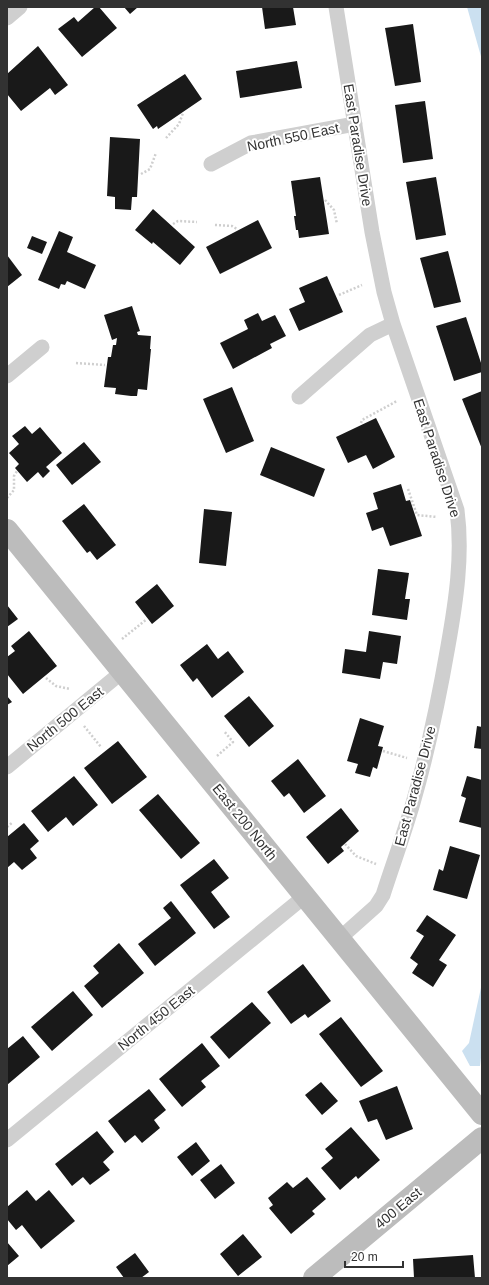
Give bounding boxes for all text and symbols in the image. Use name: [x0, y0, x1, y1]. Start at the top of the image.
street label: East Paradise Drive: [340, 83, 376, 208]
street label: North 550 East: [246, 119, 340, 155]
street label: East Paradise Drive: [410, 397, 464, 520]
street label: North 500 East: [24, 683, 106, 755]
street label: East Paradise Drive: [391, 724, 439, 848]
street label: East 200 North: [209, 781, 281, 863]
street label: North 450 East: [115, 982, 197, 1054]
street label: 400 East: [372, 1184, 424, 1232]
scale bar: [345, 1243, 403, 1269]
text: 20 m: [351, 1250, 378, 1264]

